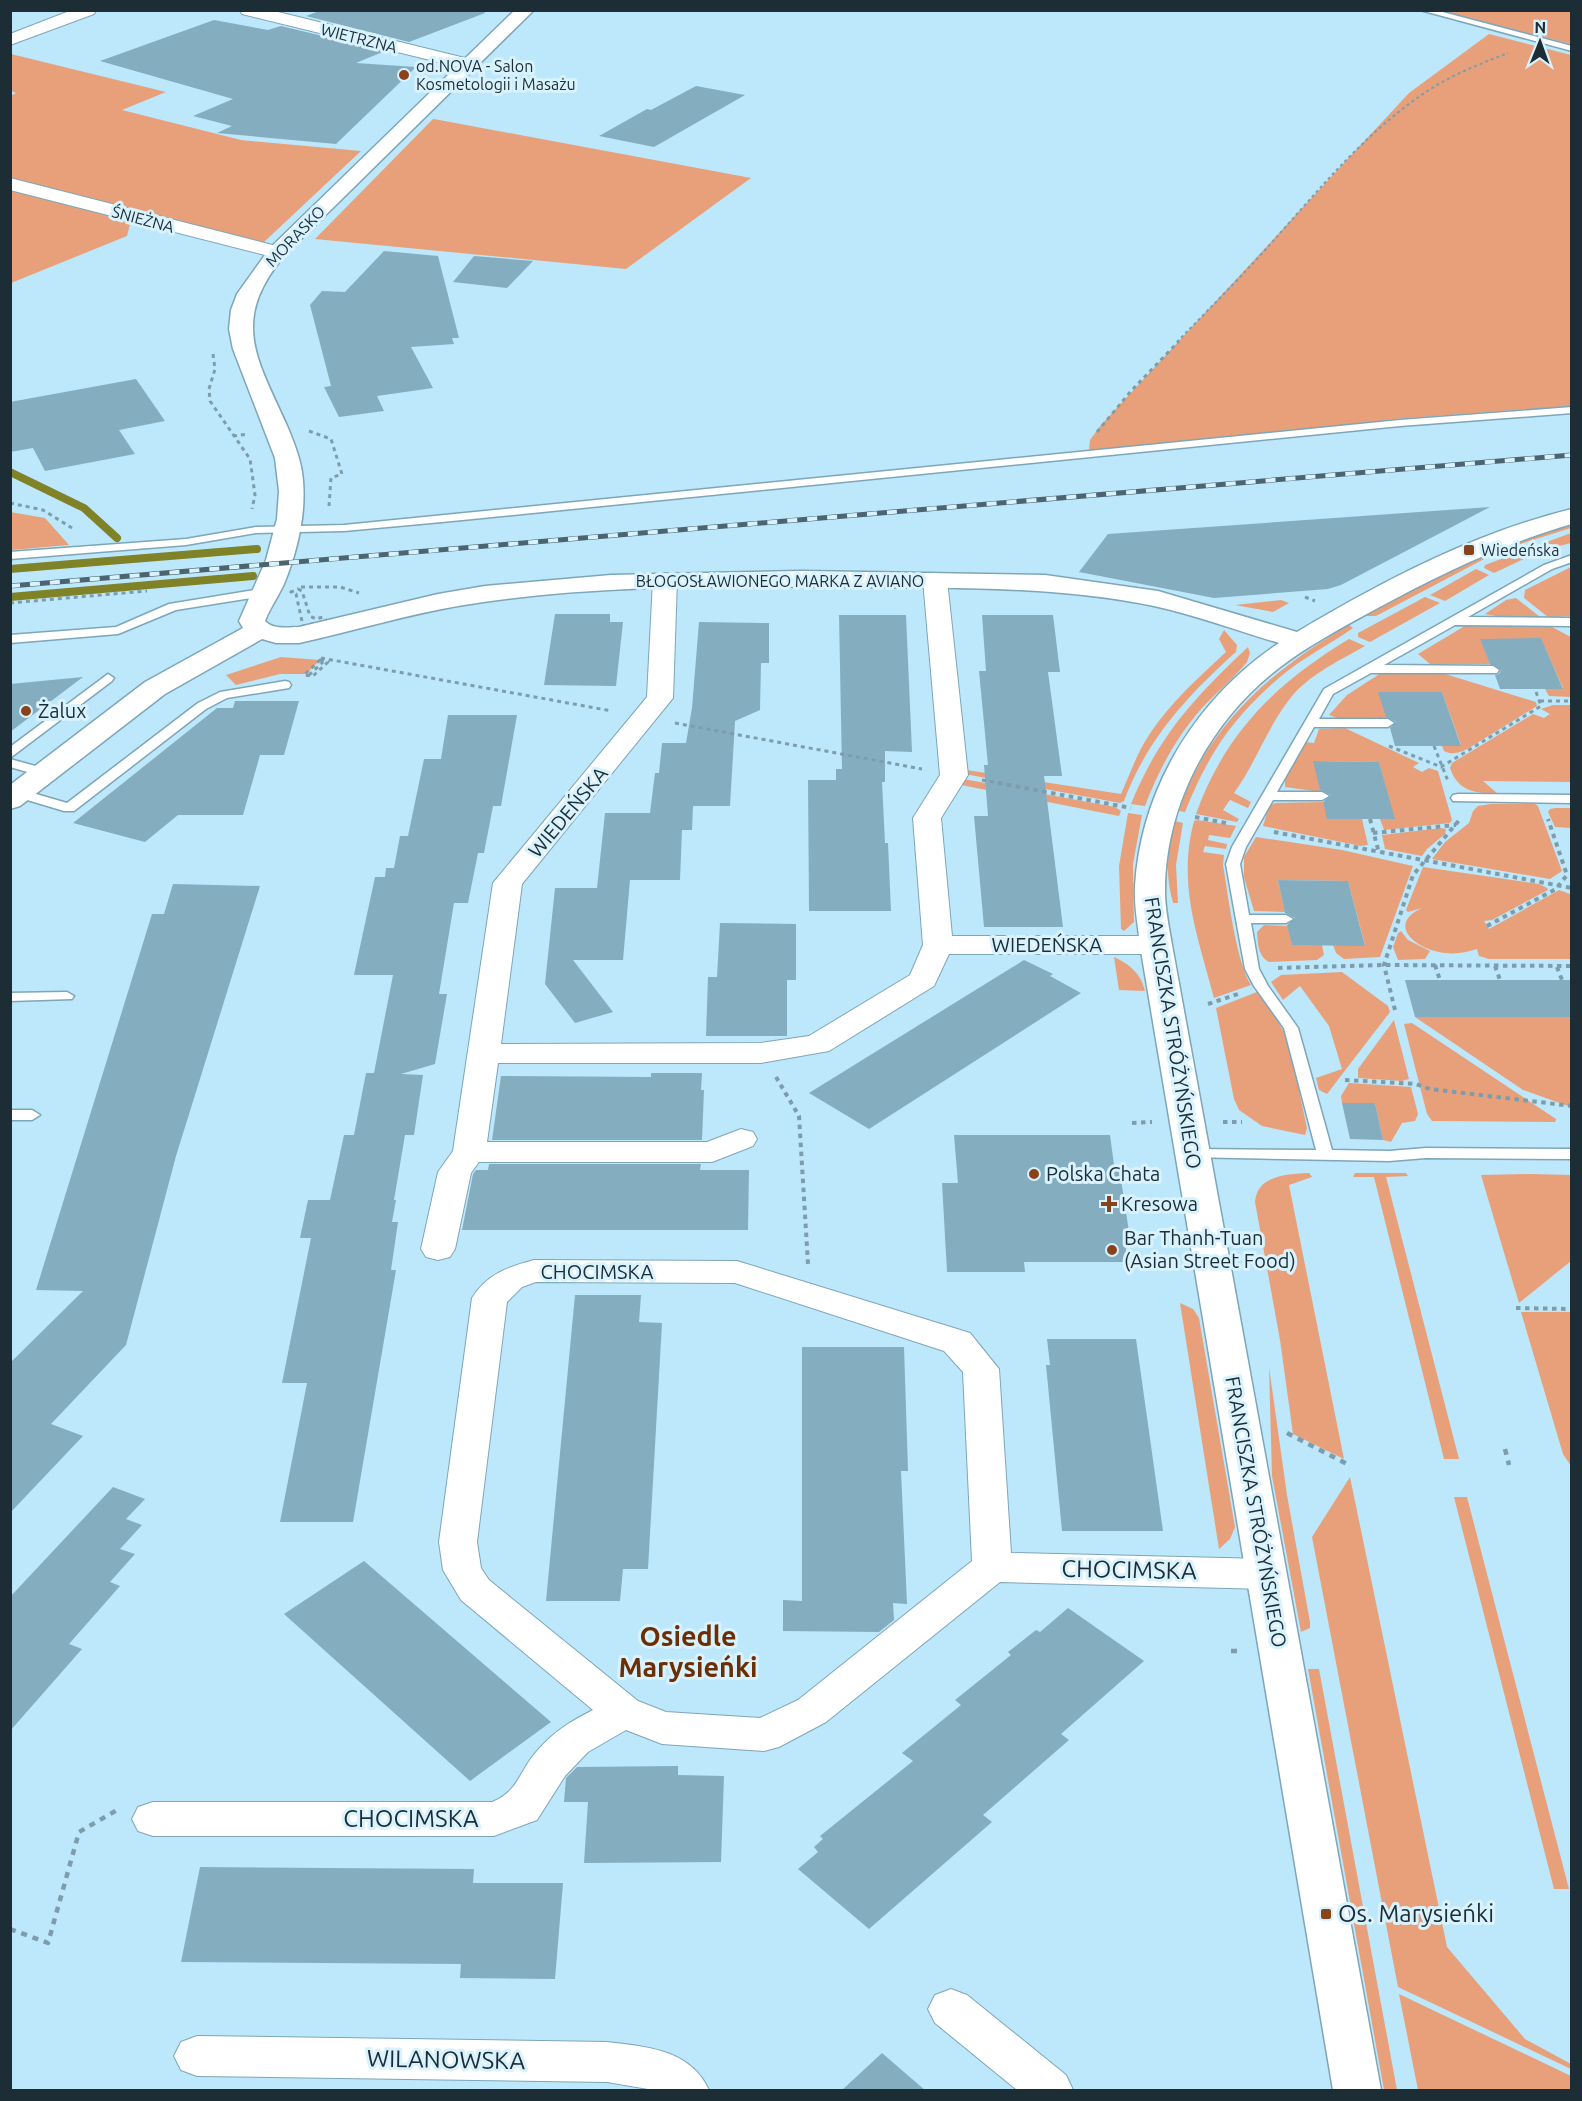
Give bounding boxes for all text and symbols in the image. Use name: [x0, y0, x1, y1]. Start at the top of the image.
north arrow: [1510, 12, 1570, 72]
text: N: [1534, 18, 1546, 36]
street label: WIETRZNA: [319, 20, 400, 56]
place label: od.NOVA - Salon Kosmetologii i Masażu: [416, 57, 576, 93]
marker: od.NOVA - Salon Kosmetologii i Masażu: [397, 68, 411, 82]
street label: ŚNIEŻNA: [110, 201, 177, 236]
street label: MORASKO: [262, 202, 328, 270]
place label: Wiedeńska: [1481, 541, 1559, 559]
marker: Wiedeńska: [1462, 543, 1476, 557]
street label: BŁOGOSŁAWIONEGO MARKA Z AVIANO: [636, 572, 924, 590]
place label: Żalux: [38, 699, 86, 722]
marker: Żalux: [19, 704, 33, 718]
street label: WIEDEŃSKA: [523, 762, 612, 861]
street label: FRANCISZKA STRÓŻYŃSKIEGO: [1141, 895, 1206, 1170]
street label: WIEDEŃSKA: [992, 933, 1102, 956]
place label: Polska Chata: [1046, 1162, 1160, 1185]
marker: Polska Chata: [1027, 1167, 1041, 1181]
place label: Kresowa: [1121, 1192, 1198, 1215]
marker: Kresowa: [1102, 1197, 1116, 1211]
place label: Bar Thanh-Tuan (Asian Street Food): [1124, 1226, 1296, 1272]
marker: Bar Thanh-Tuan (Asian Street Food): [1105, 1243, 1119, 1257]
street label: CHOCIMSKA: [541, 1260, 653, 1283]
street label: FRANCISZKA STRÓŻYŃSKIEGO: [1221, 1375, 1292, 1649]
street label: CHOCIMSKA: [1061, 1555, 1197, 1584]
district label: Osiedle Marysieńki: [618, 1621, 758, 1682]
street label: CHOCIMSKA: [343, 1805, 479, 1832]
place label: Os. Marysieńki: [1338, 1900, 1494, 1927]
marker: Os. Marysieńki: [1319, 1907, 1333, 1921]
street label: WILANOWSKA: [367, 2045, 526, 2074]

